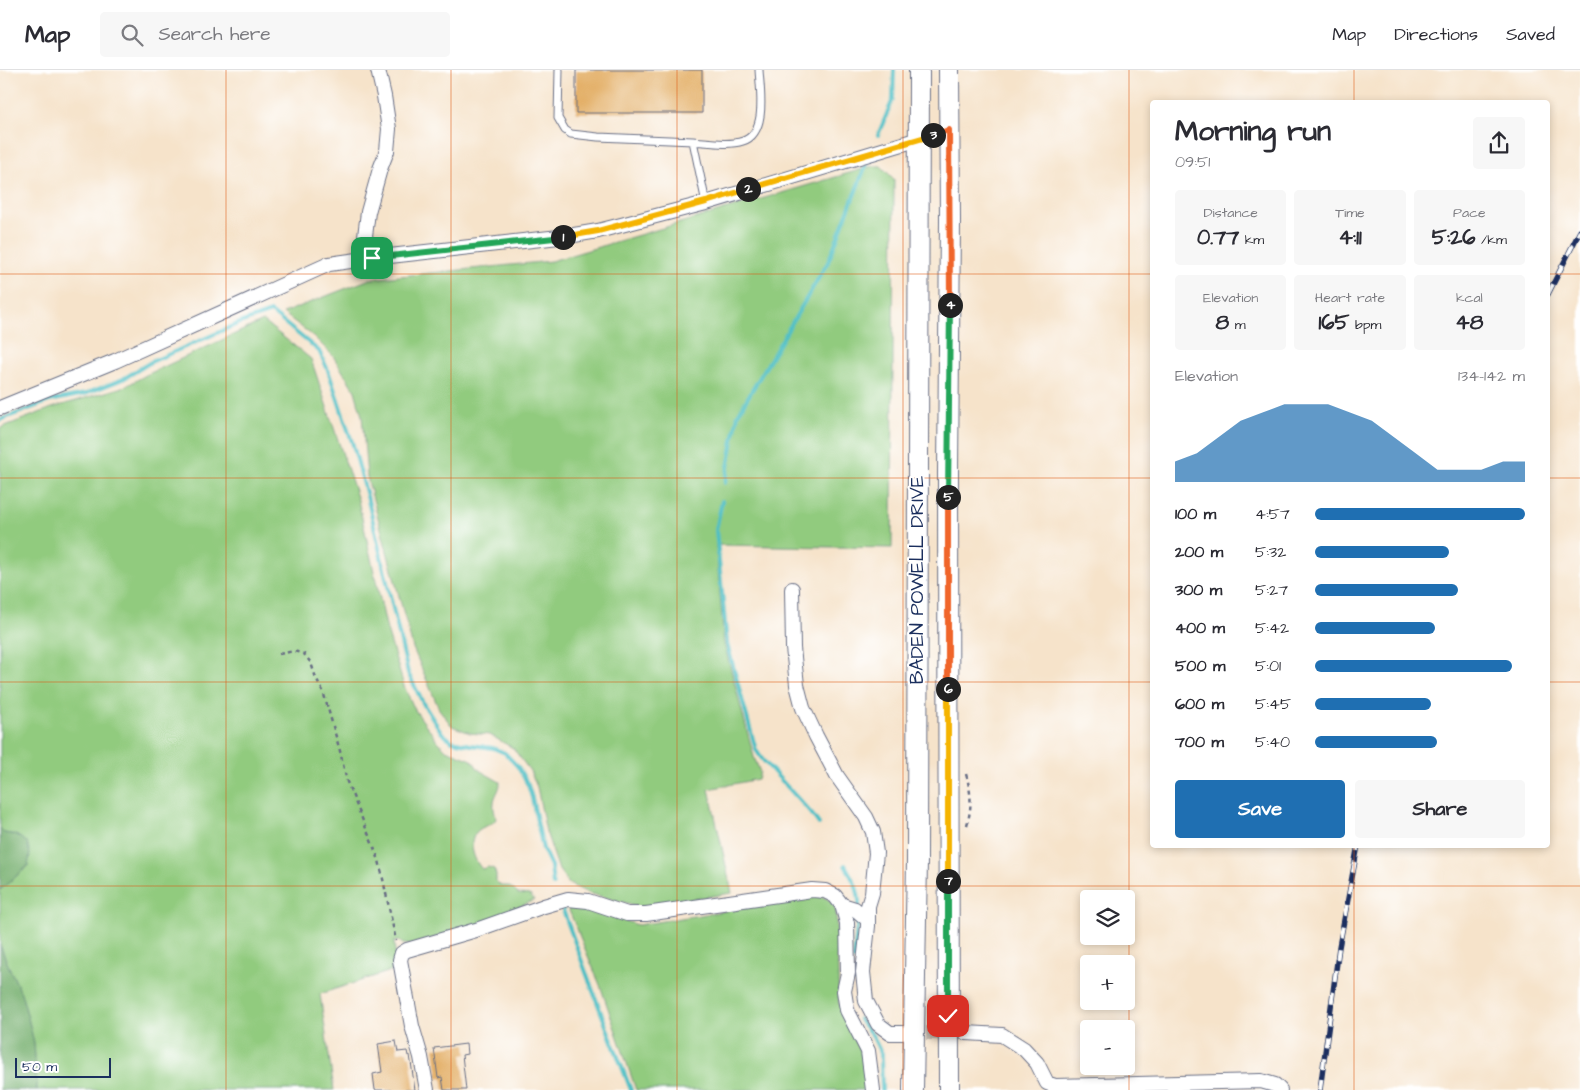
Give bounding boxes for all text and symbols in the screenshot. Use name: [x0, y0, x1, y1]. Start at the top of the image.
search box: [100, 12, 450, 57]
text: Map: [25, 18, 70, 52]
icon: search: [118, 21, 146, 49]
text: Search here: [158, 21, 271, 48]
text: Map: [1332, 22, 1366, 47]
text: Directions: [1394, 22, 1478, 47]
text: Saved: [1506, 22, 1555, 47]
text: Morning run: [1175, 112, 1331, 151]
button: share: [1473, 117, 1525, 169]
pin: 3: [920, 122, 946, 148]
text: 3: [930, 125, 937, 145]
text: 09:51: [1175, 151, 1210, 173]
pin: 2: [736, 176, 760, 202]
text: 2: [744, 179, 753, 199]
text: Distance: [1203, 203, 1258, 223]
text: Time: [1335, 203, 1365, 223]
text: Pace: [1453, 203, 1486, 223]
text: 0.77: [1197, 223, 1239, 252]
text: 4:11: [1338, 223, 1362, 252]
text: 5:26: [1432, 223, 1475, 252]
pin: 1: [550, 224, 576, 250]
text: 1: [563, 227, 564, 247]
text: km: [1239, 230, 1264, 250]
text: /km: [1475, 230, 1507, 250]
pin: [351, 237, 393, 279]
icon: arrive: [358, 244, 386, 272]
text: Elevation: [1203, 288, 1258, 308]
text: Heart rate: [1315, 288, 1385, 308]
text: kcal: [1456, 288, 1483, 308]
pin: 4: [938, 292, 962, 318]
text: 4: [946, 295, 955, 315]
text: 8: [1216, 308, 1229, 337]
text: 165: [1319, 308, 1349, 337]
text: 48: [1455, 308, 1483, 337]
text: m: [1229, 315, 1246, 335]
text: bpm: [1349, 315, 1381, 335]
text: Elevation: [1175, 365, 1238, 387]
text: 134–142 m: [1458, 365, 1525, 387]
street label: BADEN POWELL DRIVE: [904, 476, 931, 684]
pin: 5: [936, 484, 960, 510]
text: 5: [944, 487, 953, 507]
text: 100 m: [1175, 503, 1216, 525]
text: 4:57: [1255, 503, 1290, 525]
text: 200 m: [1175, 541, 1223, 563]
text: 5:32: [1255, 541, 1286, 563]
text: 300 m: [1175, 579, 1222, 601]
text: 5:27: [1255, 579, 1288, 601]
text: 400 m: [1175, 617, 1225, 639]
text: 5:42: [1255, 617, 1289, 639]
text: 500 m: [1175, 655, 1225, 677]
text: 5:01: [1255, 655, 1281, 677]
pin: 6: [936, 676, 960, 702]
text: 6: [944, 679, 953, 699]
text: 600 m: [1175, 693, 1224, 715]
text: 5:45: [1255, 693, 1291, 715]
text: 700 m: [1175, 731, 1224, 753]
text: 5:40: [1255, 731, 1290, 753]
button: Save: [1175, 780, 1345, 838]
button: Share: [1355, 780, 1525, 838]
pin: 7: [936, 868, 960, 894]
text: 7: [944, 871, 953, 891]
map controls: [1080, 890, 1135, 1075]
button: layers: [1080, 890, 1135, 945]
button: +: [1080, 955, 1135, 1010]
pin: [927, 995, 969, 1037]
icon: check: [934, 1002, 962, 1030]
button: −: [1080, 1020, 1135, 1075]
scale bar: [15, 1055, 111, 1078]
text: 50 m: [22, 1057, 57, 1077]

